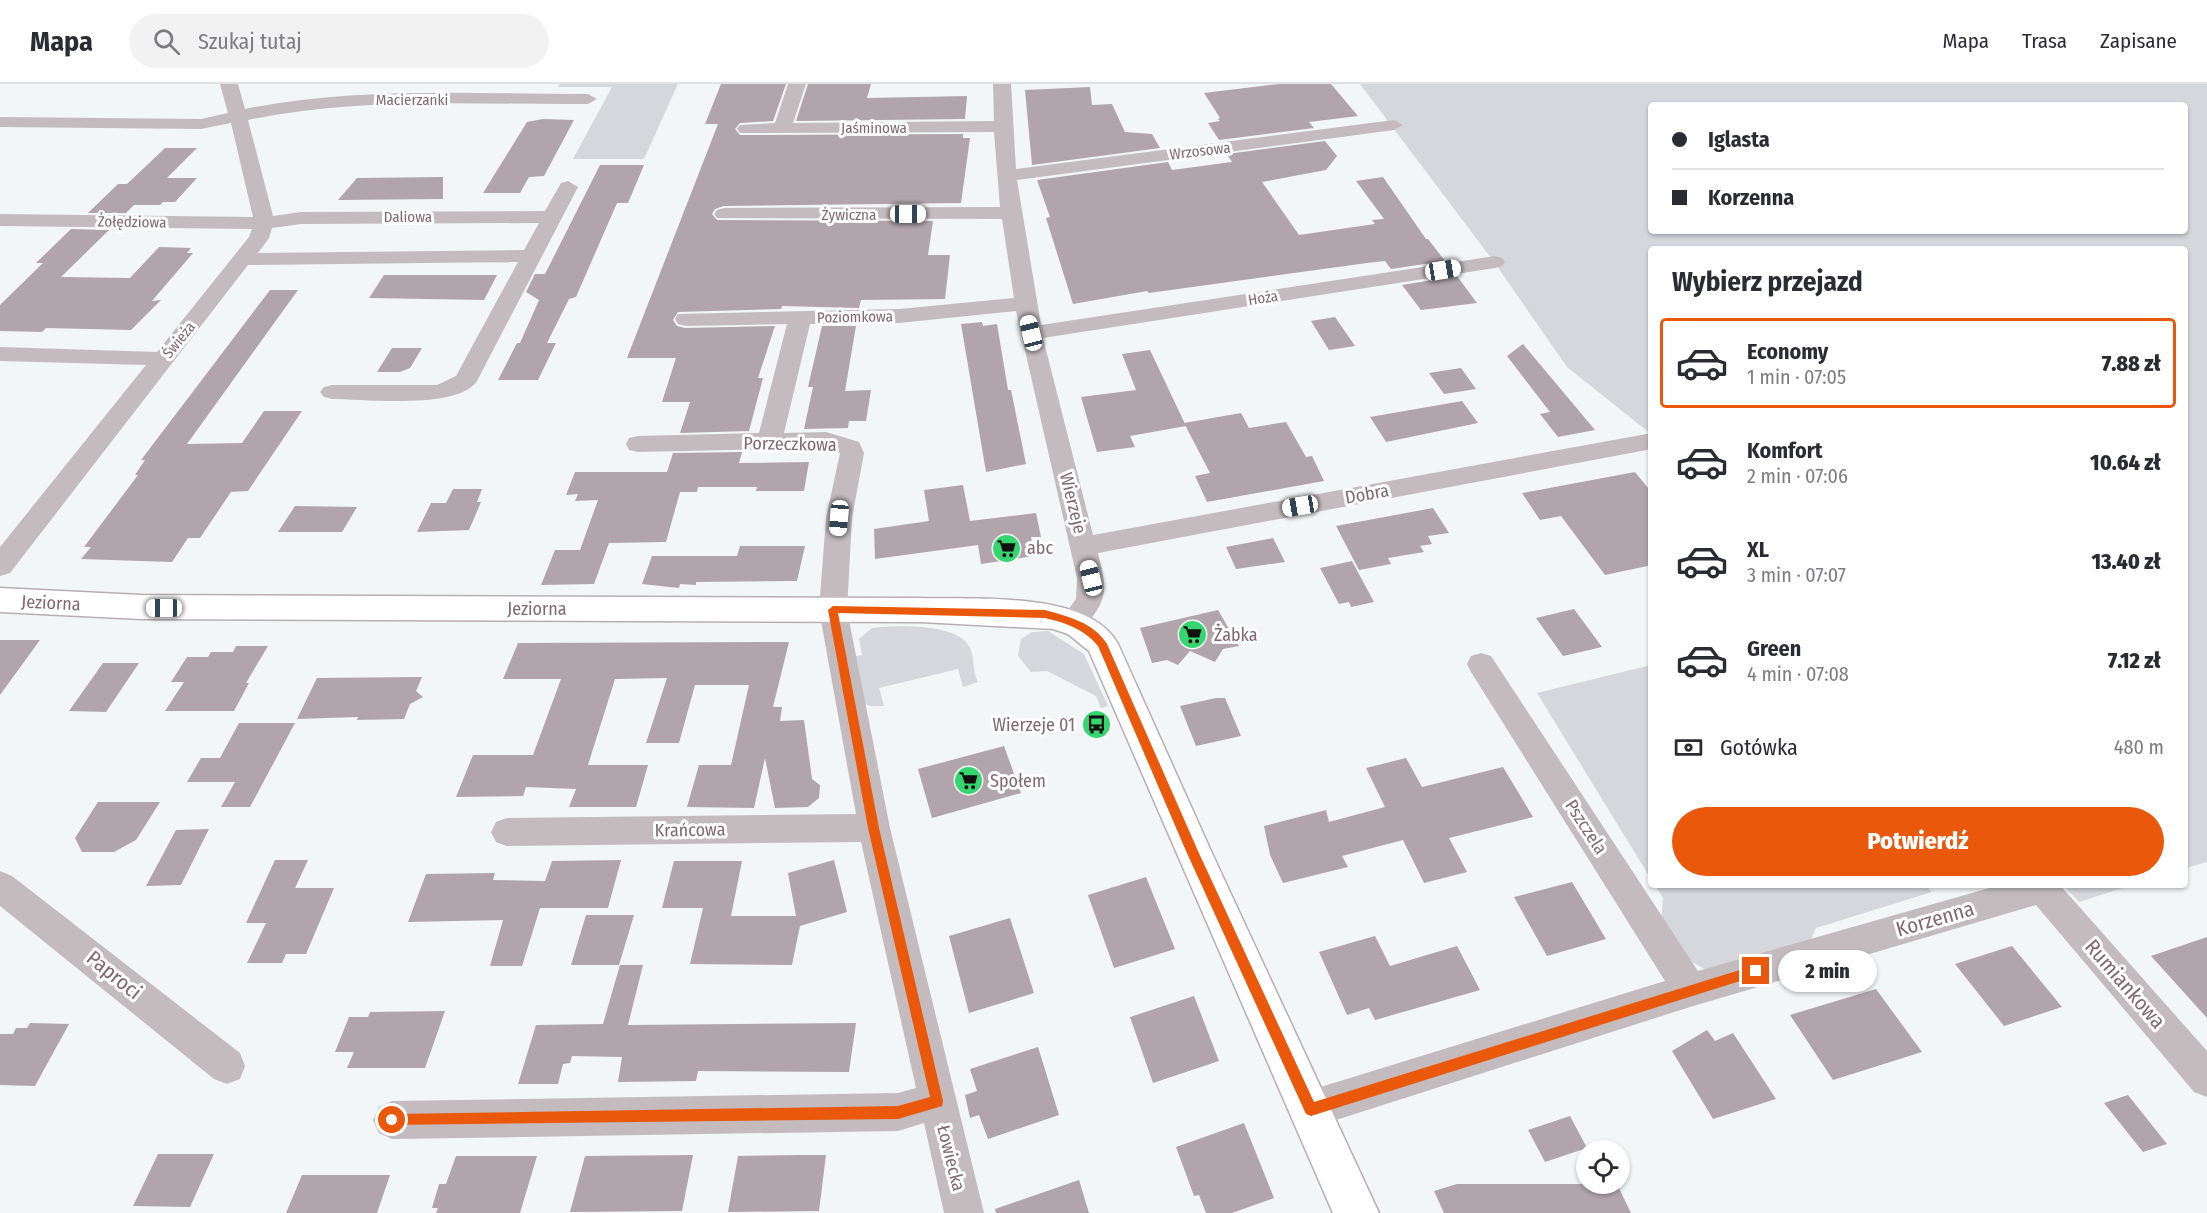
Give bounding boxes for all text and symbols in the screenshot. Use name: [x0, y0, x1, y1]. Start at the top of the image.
search box: [129, 14, 549, 68]
text: Mapa: [30, 25, 93, 58]
icon: search: [150, 25, 183, 58]
text: Szukaj tutaj: [198, 28, 302, 55]
text: Mapa: [1943, 28, 1989, 54]
text: Trasa: [2022, 28, 2067, 54]
text: Zapisane: [2100, 28, 2177, 54]
street label: Macierzanki: [376, 91, 448, 109]
street label: Jaśminowa: [841, 119, 907, 137]
text: Iglasta: [1708, 126, 1770, 153]
street label: Wrzosowa: [1169, 138, 1231, 164]
text: Korzenna: [1708, 184, 1794, 211]
car: [890, 205, 926, 223]
street label: Żywiczna: [822, 206, 876, 224]
street label: Daliowa: [384, 208, 432, 226]
street label: Żołędziowa: [97, 212, 167, 232]
car: [1424, 258, 1462, 282]
text: Wybierz przejazd: [1672, 266, 1863, 298]
street label: Hoża: [1247, 287, 1279, 309]
street label: Poziomkowa: [817, 307, 893, 327]
car: [1018, 313, 1044, 353]
street label: Świeża: [159, 318, 199, 362]
icon: car: [1675, 336, 1729, 390]
text: Economy: [1747, 338, 1828, 365]
text: 7.88 zł: [2102, 350, 2161, 377]
text: 1 min · 07:05: [1747, 365, 1846, 389]
street label: Porzeczkowa: [743, 432, 837, 456]
icon: car: [1675, 435, 1729, 489]
text: Komfort: [1747, 437, 1822, 464]
text: 10.64 zł: [2090, 449, 2161, 476]
text: 2 min · 07:06: [1747, 464, 1848, 488]
street label: Wierzeje: [1055, 470, 1091, 536]
street label: Dobra: [1343, 479, 1391, 509]
car: [1281, 494, 1319, 518]
car: [828, 499, 850, 537]
supermarket icon: abc: [990, 532, 1022, 564]
icon: car: [1675, 534, 1729, 588]
text: XL: [1747, 536, 1769, 563]
place label: abc: [1027, 537, 1053, 559]
text: 13.40 zł: [2091, 548, 2161, 575]
car: [1078, 558, 1104, 598]
text: 3 min · 07:07: [1747, 563, 1846, 587]
street label: Jeziorna: [21, 590, 81, 616]
street label: Jeziorna: [507, 598, 567, 620]
car: [146, 599, 182, 617]
supermarket icon: Żabka: [1177, 619, 1209, 651]
place label: Żabka: [1214, 624, 1258, 646]
icon: car: [1675, 633, 1729, 687]
text: Green: [1747, 635, 1801, 662]
text: 7.12 zł: [2108, 647, 2161, 674]
text: 4 min · 07:08: [1747, 662, 1849, 686]
bus stop icon: Wierzeje 01: [1080, 709, 1112, 741]
place label: Wierzeje 01: [993, 714, 1075, 736]
icon: cash: [1672, 731, 1705, 764]
text: Gotówka: [1720, 734, 1798, 761]
text: 480 m: [2114, 735, 2164, 759]
supermarket icon: Społem: [953, 765, 985, 797]
place label: Społem: [990, 770, 1046, 792]
street label: Pszczela: [1560, 796, 1612, 859]
button: Potwierdź: [1672, 807, 2164, 876]
street label: Krańcowa: [654, 818, 726, 842]
street label: Korzenna: [1893, 895, 1977, 943]
street label: Rumiankowa: [2079, 934, 2171, 1034]
street label: Paproci: [81, 945, 147, 1005]
callout: 2 min: [1777, 950, 1876, 992]
route end: [1742, 957, 1769, 984]
text: 2 min: [1805, 959, 1850, 983]
route start: [378, 1106, 405, 1133]
street label: Łowiecka: [932, 1123, 970, 1193]
map controls: [1576, 1140, 1630, 1194]
button: locate: [1576, 1140, 1630, 1194]

